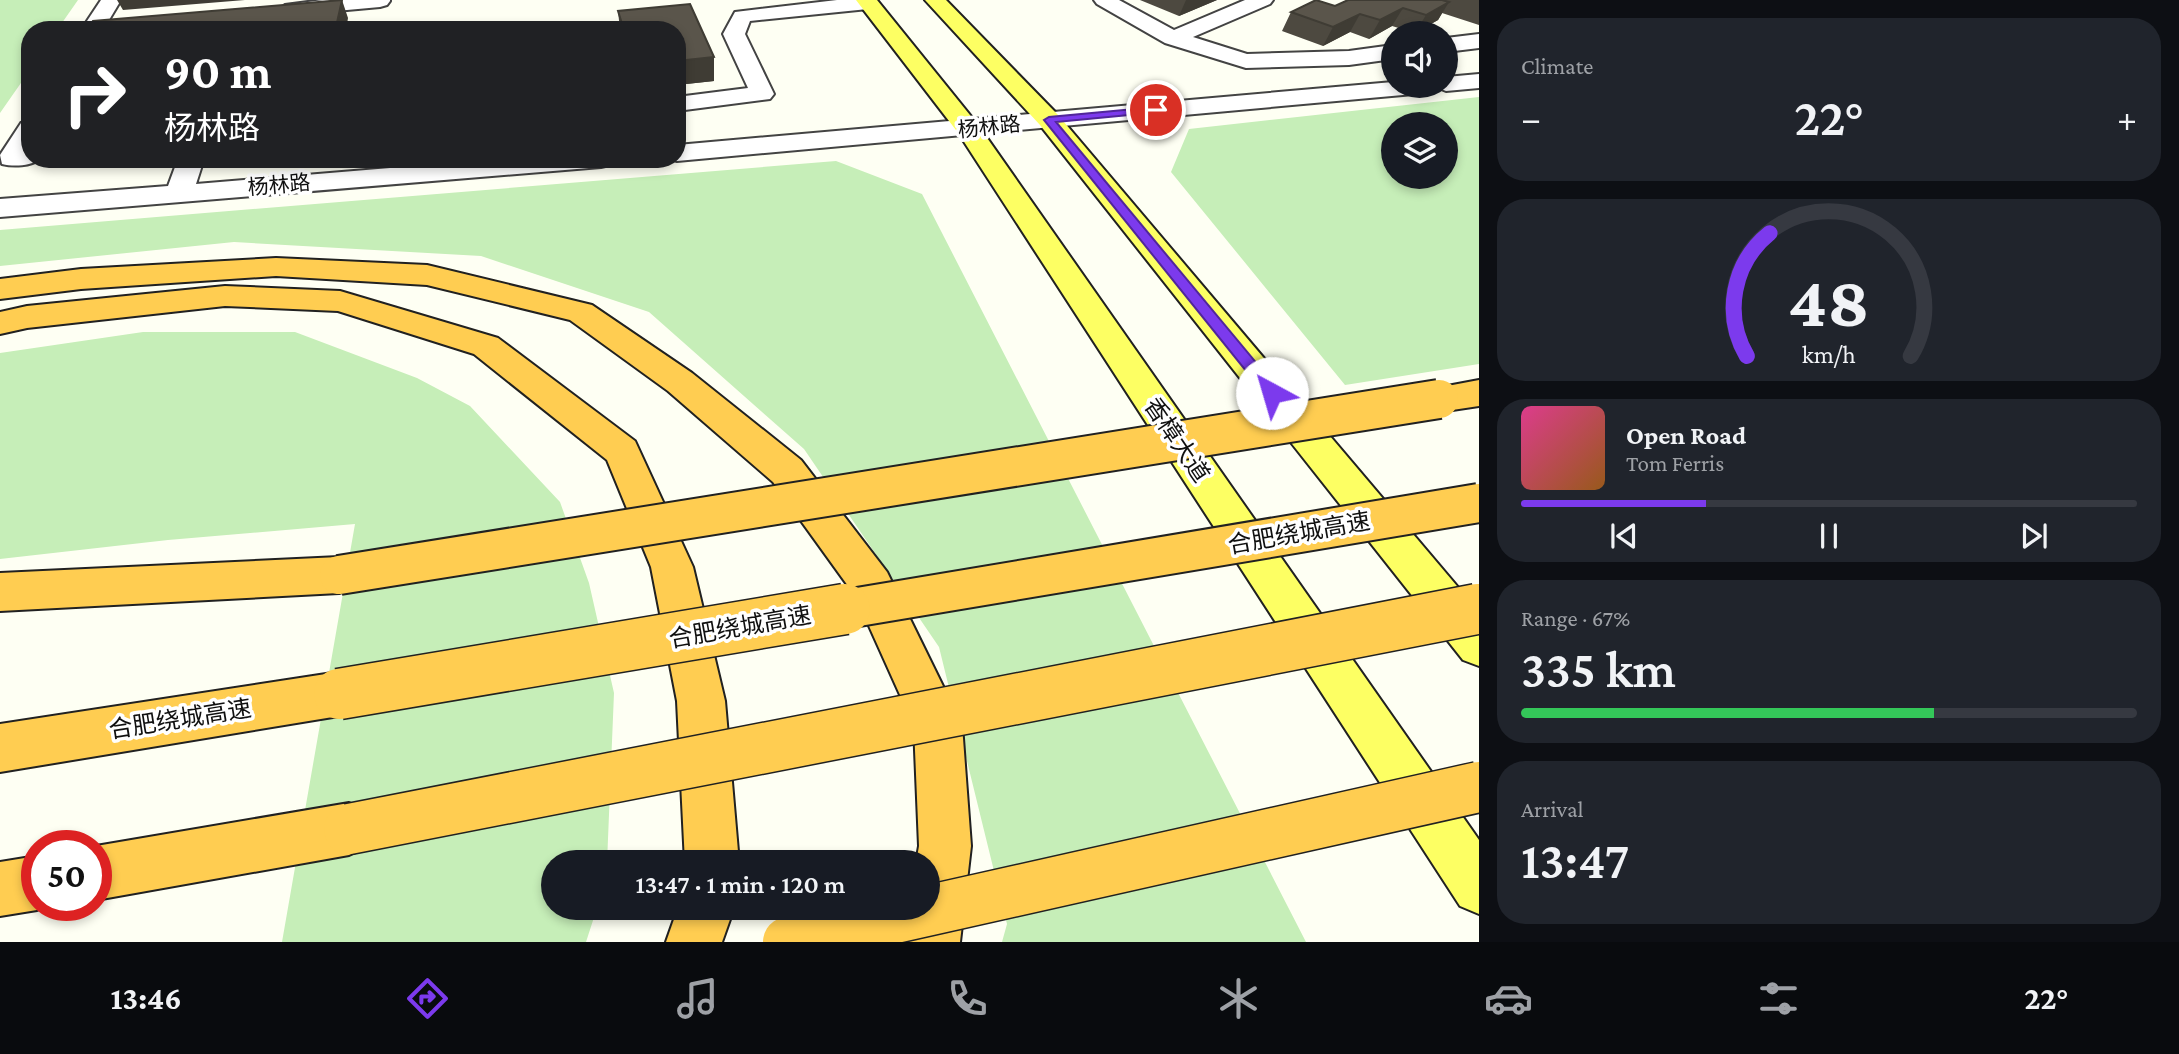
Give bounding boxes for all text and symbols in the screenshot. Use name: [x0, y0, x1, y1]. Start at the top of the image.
map controls: [1381, 21, 1458, 189]
button: sound: [1381, 21, 1458, 98]
text: 90 m: [164, 44, 271, 99]
icon: right: [49, 49, 140, 140]
text: Climate: [1521, 53, 1593, 79]
pin: [1126, 80, 1186, 140]
text: 22°: [1794, 88, 1864, 146]
icon: arrive: [1137, 91, 1175, 129]
text: −: [1521, 97, 1541, 139]
text: +: [2117, 97, 2137, 139]
text: 杨林路: [164, 110, 260, 146]
street label: 杨林路: [956, 112, 1022, 142]
button: layers: [1381, 112, 1458, 189]
street label: 杨林路: [247, 170, 311, 200]
text: 48: [1788, 261, 1870, 342]
text: km/h: [1802, 341, 1856, 368]
position arrow: [1235, 356, 1309, 430]
street label: 香樟大道: [1139, 392, 1215, 487]
text: Open Road: [1626, 421, 1746, 450]
text: Tom Ferris: [1626, 450, 1724, 476]
street label: 合肥绕城高速: [1226, 507, 1372, 558]
icon: previous: [1605, 517, 1643, 555]
icon: pause: [1810, 517, 1848, 555]
icon: next: [2015, 517, 2053, 555]
street label: 合肥绕城高速: [667, 601, 813, 652]
text: Range · 67%: [1521, 605, 1630, 631]
text: 335 km: [1521, 640, 1676, 698]
street label: 合肥绕城高速: [107, 694, 253, 743]
text: Arrival: [1521, 796, 1584, 822]
speed limit sign: 50: [21, 830, 112, 921]
text: 13:47: [1521, 831, 1629, 889]
text: 13:47 · 1 min · 120 m: [636, 870, 845, 899]
icon: directions: [403, 974, 452, 1023]
icon: music: [673, 974, 722, 1023]
icon: phone: [943, 974, 992, 1023]
icon: climate: [1214, 974, 1263, 1023]
icon: car: [1484, 974, 1533, 1023]
icon: filters: [1754, 974, 1803, 1023]
text: 13:46: [111, 980, 182, 1016]
text: 22°: [2024, 980, 2068, 1016]

